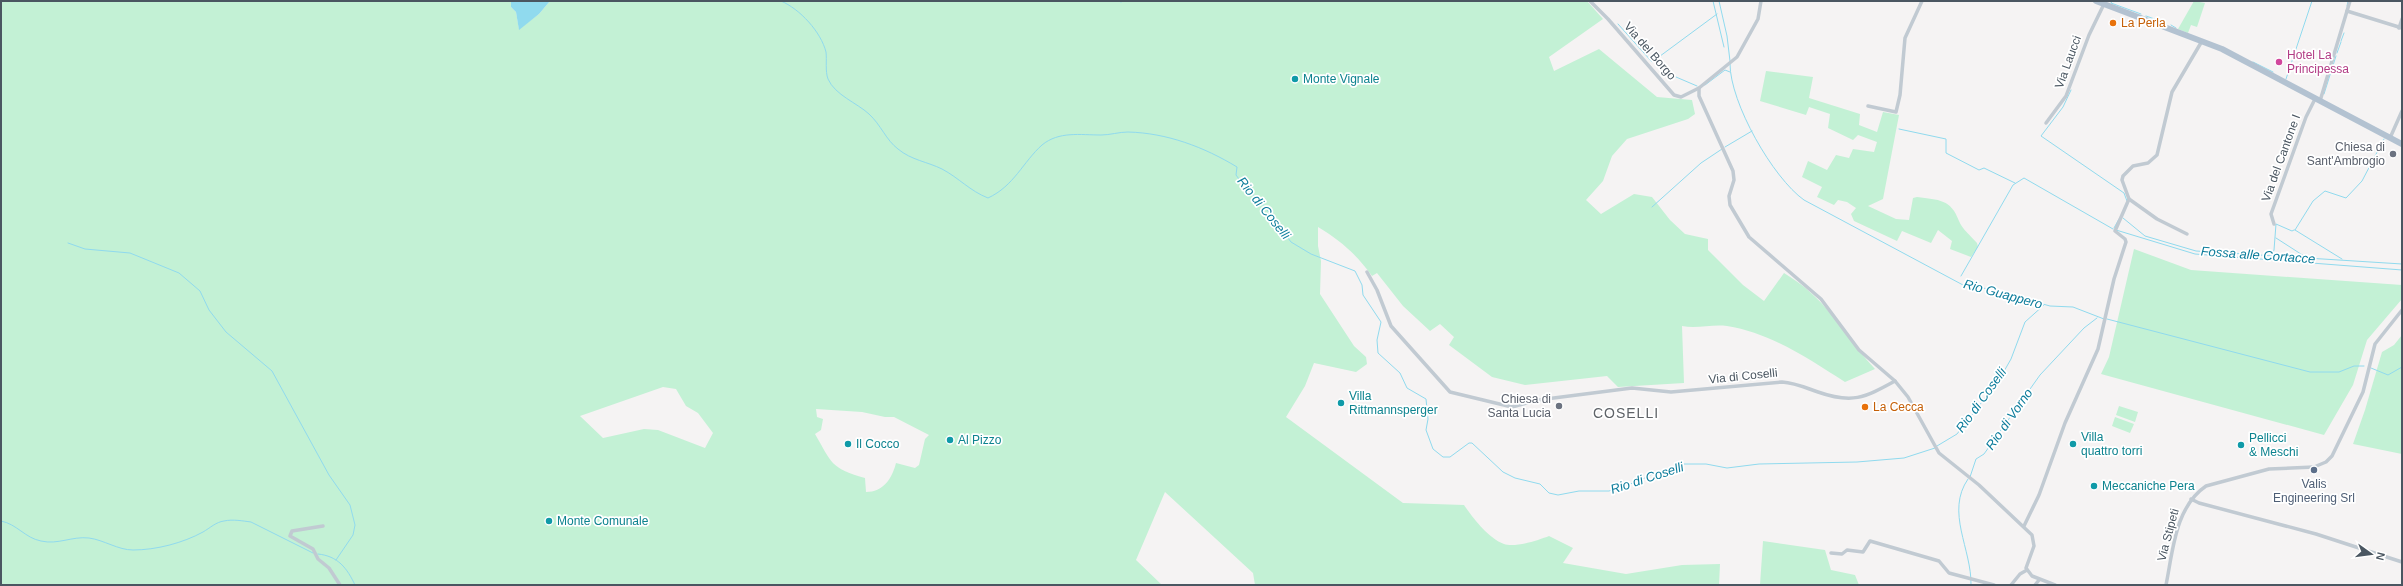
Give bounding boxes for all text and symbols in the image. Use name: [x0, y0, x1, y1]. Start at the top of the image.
place label: La Perla: [2121, 16, 2166, 30]
marker: La Perla: [2108, 18, 2118, 28]
street label: Via del Borgo: [1621, 19, 1679, 83]
street label: Via Laucci: [2052, 34, 2084, 90]
place label: Hotel La Principessa: [2287, 48, 2349, 76]
marker: Hotel La Principessa: [2274, 57, 2284, 67]
place label: Monte Vignale: [1303, 72, 1380, 86]
marker: Monte Vignale: [1290, 74, 1300, 84]
street label: Via del Cantone I: [2259, 112, 2303, 204]
place label: Chiesa di Sant'Ambrogio: [2307, 140, 2385, 168]
marker: Chiesa di Sant'Ambrogio: [2388, 149, 2398, 159]
water label: Rio di Coselli: [1234, 174, 1294, 243]
water label: Fossa alle Cortacce: [2200, 244, 2316, 266]
water label: Rio Guappero: [1962, 276, 2044, 312]
water label: Rio di Coselli: [1953, 364, 2010, 435]
street label: Via di Coselli: [1708, 365, 1778, 387]
water label: Rio di Vorno: [1982, 386, 2036, 452]
place label: Villa Rittmannsperger: [1349, 389, 1438, 417]
place label: Chiesa di Santa Lucia: [1488, 392, 1551, 420]
marker: Villa Rittmannsperger: [1336, 398, 1346, 408]
place label: La Cecca: [1873, 400, 1924, 414]
marker: Chiesa di Santa Lucia: [1554, 401, 1564, 411]
marker: La Cecca: [1860, 402, 1870, 412]
district label: COSELLI: [1593, 405, 1659, 421]
place label: Villa quattro torri: [2081, 430, 2142, 458]
place label: Pellicci & Meschi: [2249, 431, 2298, 459]
place label: Al Pizzo: [958, 433, 1002, 447]
marker: Al Pizzo: [945, 435, 955, 445]
place label: Il Cocco: [856, 437, 900, 451]
marker: Il Cocco: [843, 439, 853, 449]
marker: Villa quattro torri: [2068, 439, 2078, 449]
marker: Pellicci & Meschi: [2236, 440, 2246, 450]
water label: Rio di Coselli: [1609, 459, 1686, 497]
marker: Valis Engineering Srl: [2309, 465, 2319, 475]
place label: Valis Engineering Srl: [2273, 477, 2355, 505]
place label: Meccaniche Pera: [2102, 479, 2195, 493]
marker: Meccaniche Pera: [2089, 481, 2099, 491]
street label: Via Stipeti: [2154, 507, 2182, 563]
place label: Monte Comunale: [557, 514, 649, 528]
marker: Monte Comunale: [544, 516, 554, 526]
north arrow: [2351, 534, 2391, 574]
text: N: [2374, 551, 2387, 562]

